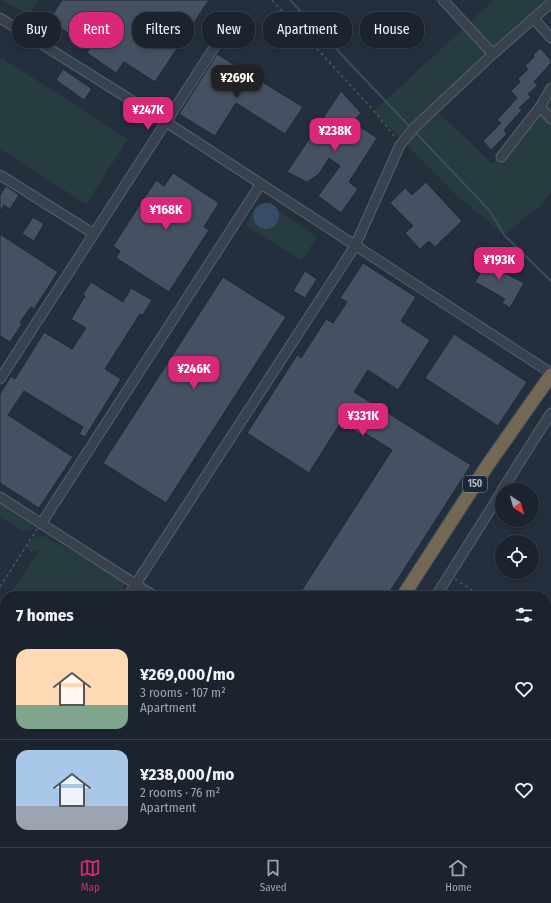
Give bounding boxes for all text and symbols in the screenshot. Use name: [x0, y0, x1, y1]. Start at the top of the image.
chip: Buy: [12, 12, 61, 48]
chip: Rent: [69, 12, 124, 48]
chip: Filters: [132, 12, 194, 48]
chip: New: [202, 12, 255, 48]
chip: Apartment: [263, 12, 352, 48]
chip: House: [360, 12, 424, 48]
pin: ¥269K: [209, 65, 265, 99]
text: ¥269K: [220, 70, 254, 85]
pin: ¥247K: [120, 97, 176, 131]
text: ¥247K: [132, 102, 164, 117]
pin: ¥238K: [307, 118, 363, 152]
text: ¥238K: [318, 123, 352, 138]
pin: ¥168K: [138, 197, 194, 231]
text: ¥168K: [149, 202, 183, 217]
pin: ¥193K: [471, 247, 527, 281]
text: ¥193K: [483, 252, 515, 267]
pin: ¥246K: [166, 356, 222, 390]
text: ¥246K: [177, 361, 211, 376]
pin: ¥331K: [335, 403, 391, 437]
text: ¥331K: [347, 408, 379, 423]
road number: 150: [463, 476, 487, 492]
north arrow: [495, 483, 539, 527]
map controls: [495, 483, 539, 579]
button: locate: [495, 535, 539, 579]
icon: filters: [513, 604, 535, 626]
text: 7 homes: [16, 605, 74, 626]
text: ¥269,000/mo: [140, 664, 235, 685]
icon: home: [48, 665, 96, 713]
icon: heart: [513, 678, 535, 700]
text: 3 rooms · 107 m²: [140, 685, 226, 700]
text: Apartment: [140, 700, 196, 715]
text: ¥238,000/mo: [140, 764, 234, 785]
icon: home: [48, 766, 96, 814]
icon: heart: [513, 779, 535, 801]
text: 2 rooms · 76 m²: [140, 785, 220, 800]
text: Apartment: [140, 800, 196, 815]
tab: Map: [79, 857, 101, 894]
tab: Saved: [260, 857, 287, 894]
tab: Home: [445, 857, 472, 894]

